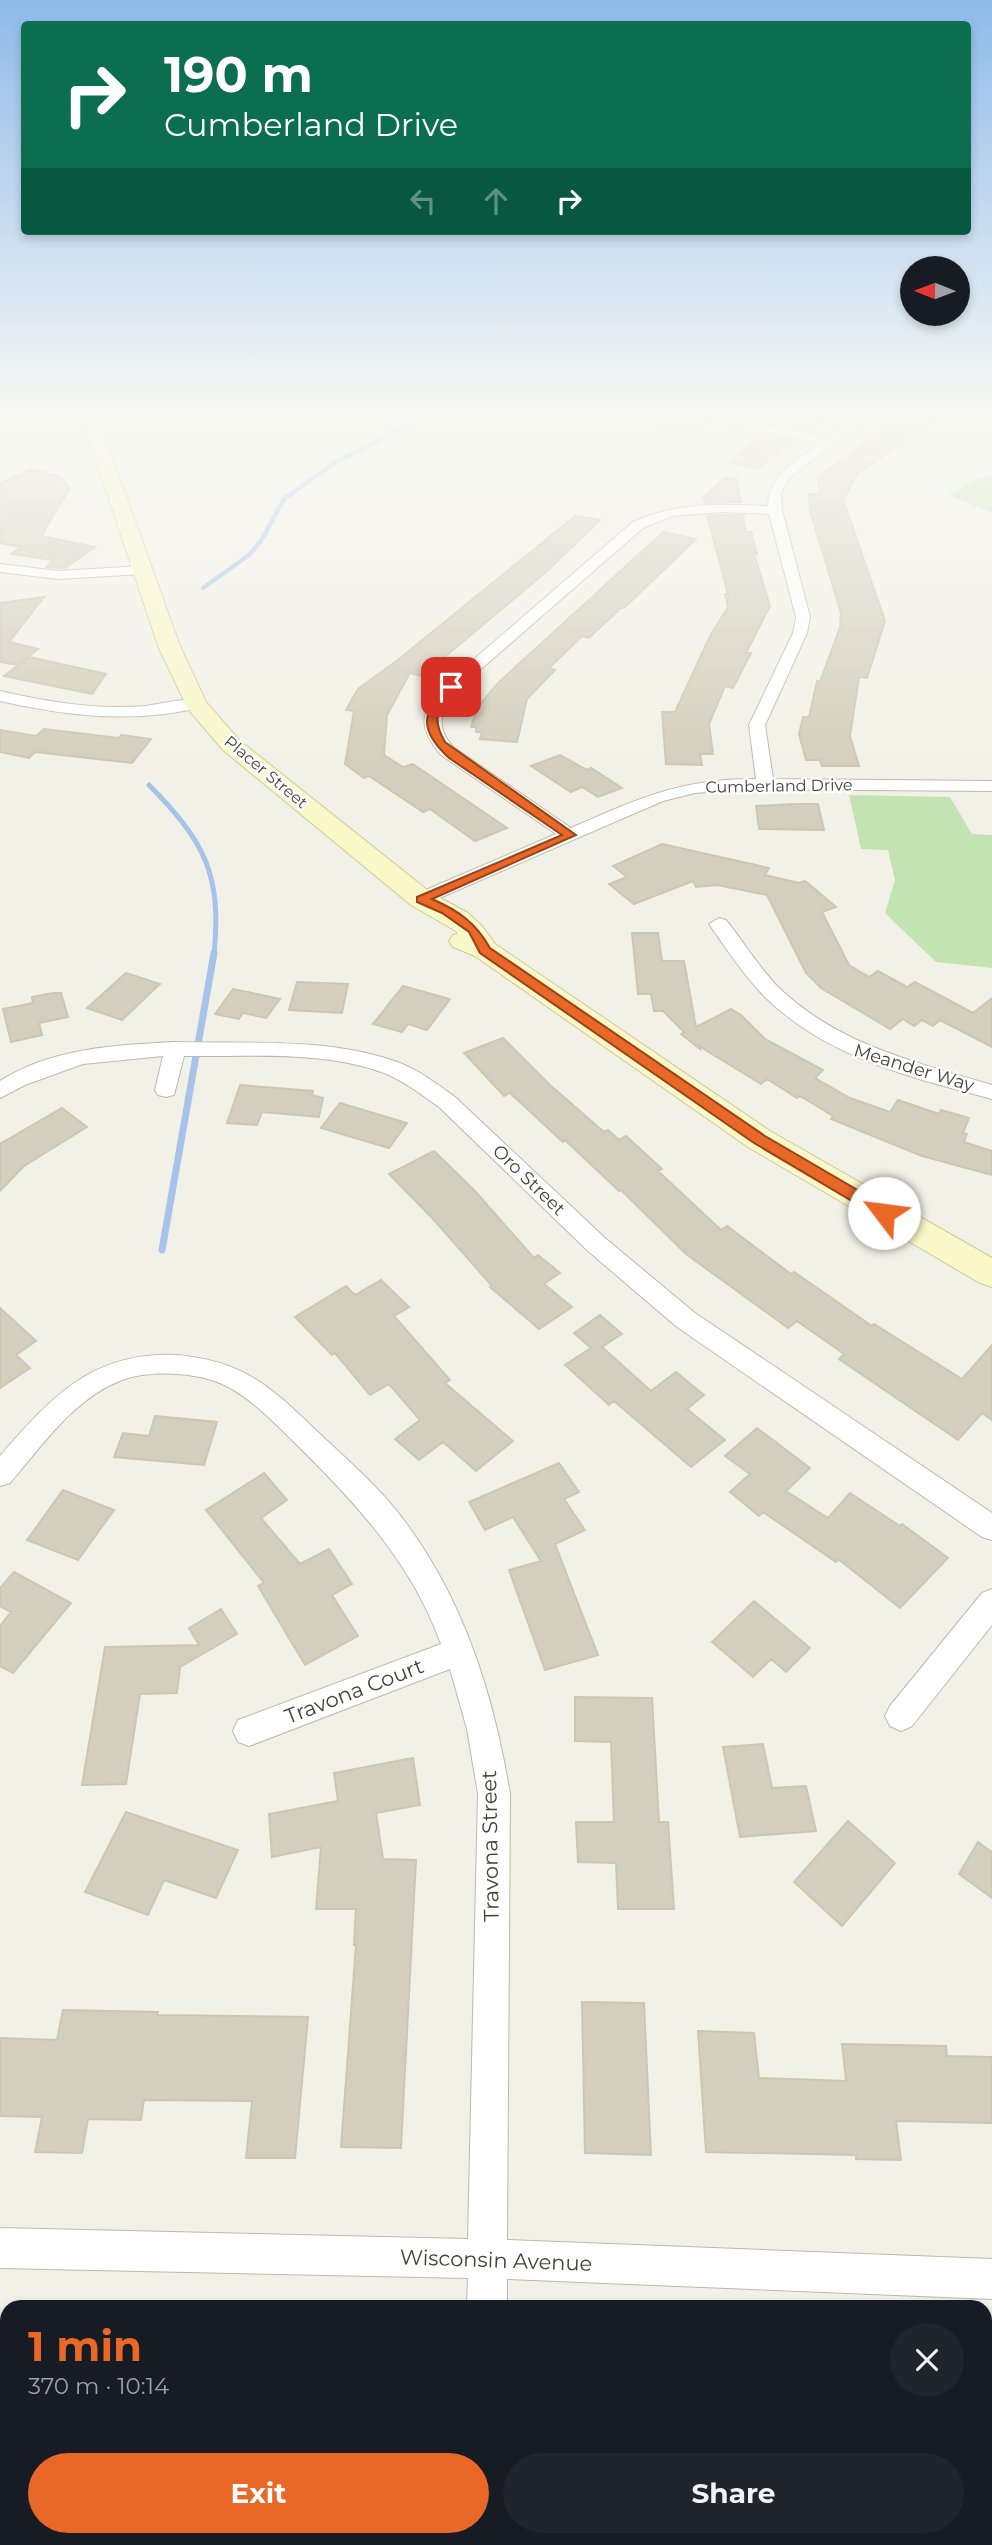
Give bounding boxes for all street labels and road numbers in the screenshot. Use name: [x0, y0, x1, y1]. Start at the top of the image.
street label: Placer Street: [221, 732, 312, 813]
street label: Cumberland Drive: [705, 775, 853, 797]
street label: Meander Way: [851, 1039, 977, 1097]
street label: Oro Street: [488, 1140, 570, 1220]
street label: Travona Court: [281, 1653, 427, 1729]
street label: Travona Street: [476, 1770, 504, 1922]
street label: Wisconsin Avenue: [399, 2244, 593, 2276]

